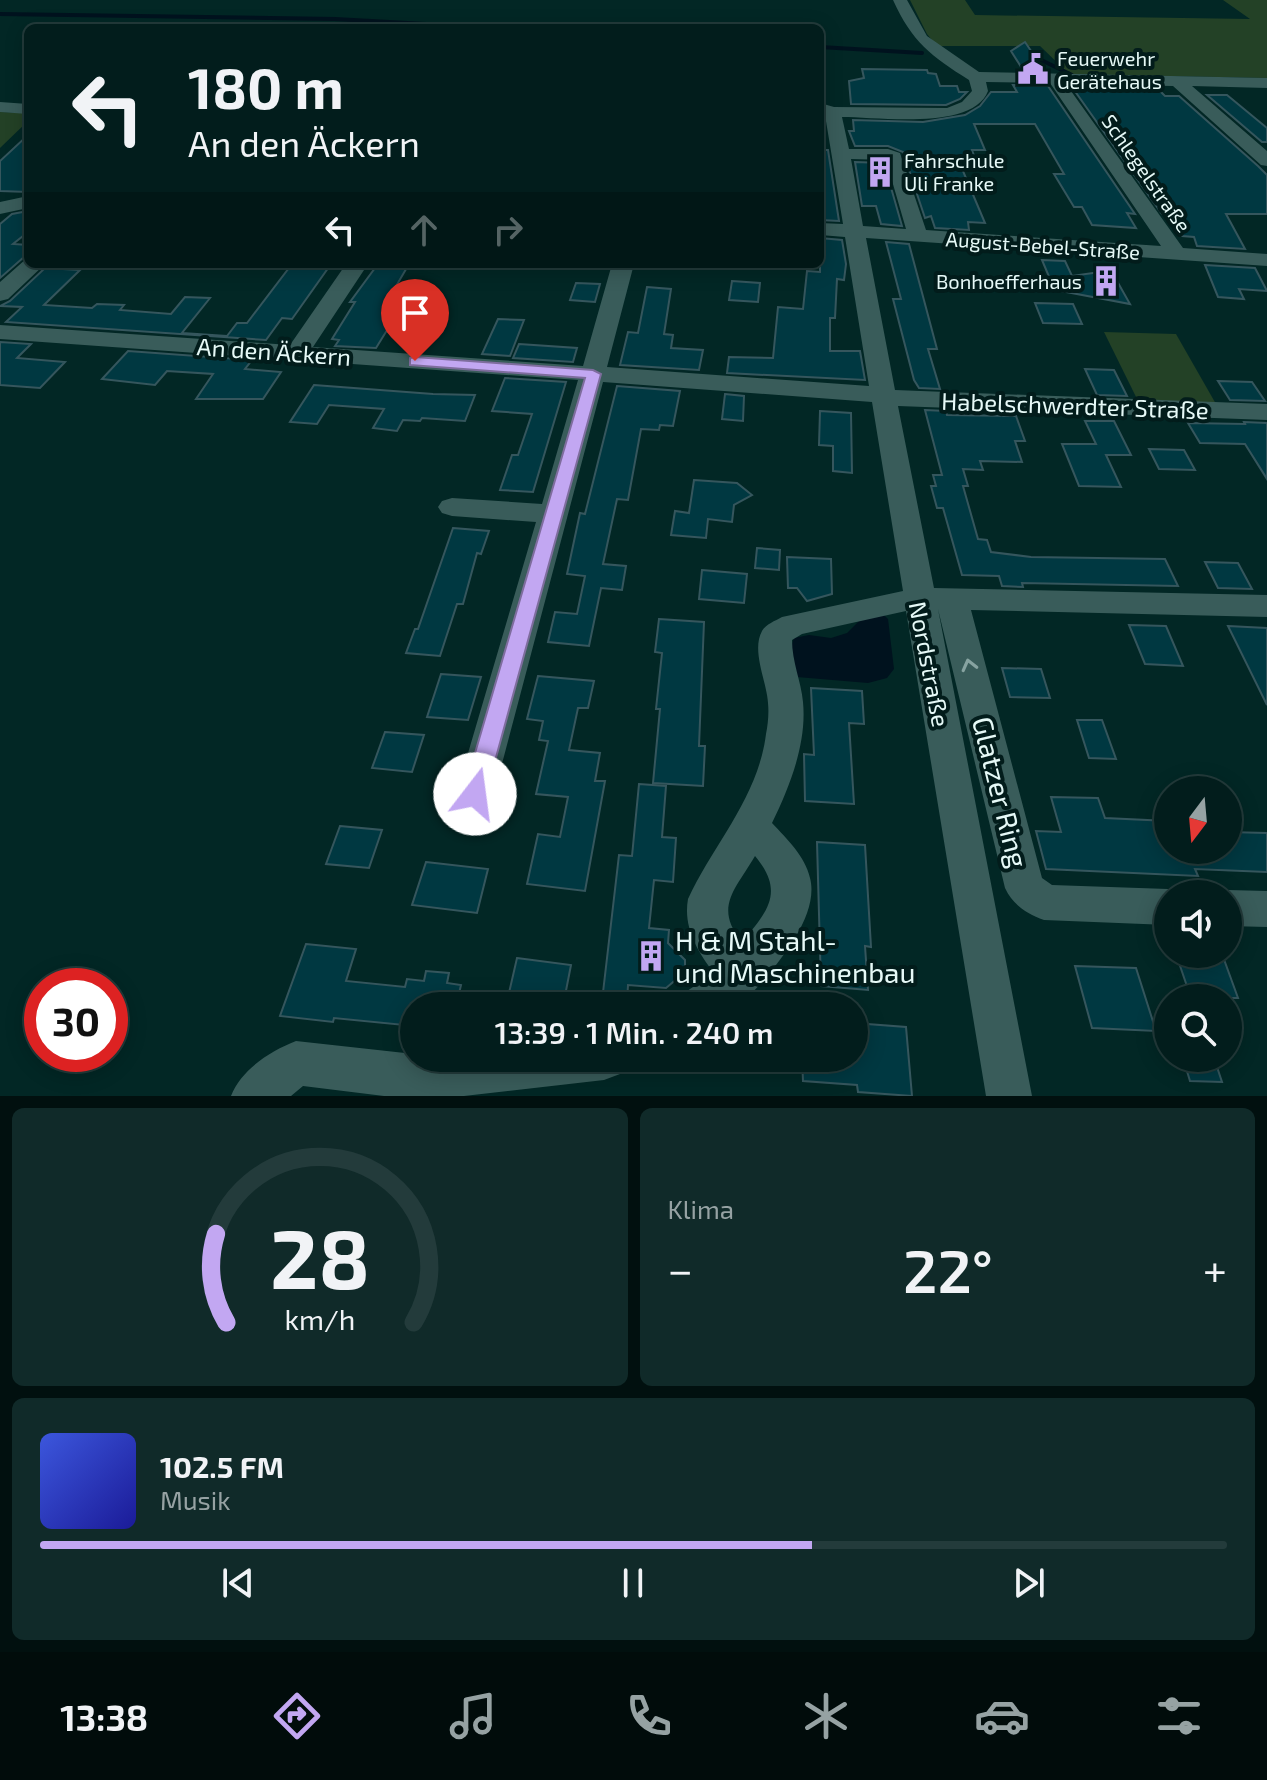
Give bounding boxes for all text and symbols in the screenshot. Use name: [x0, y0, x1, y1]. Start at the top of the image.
place label: Feuerwehr Gerätehaus: [1057, 46, 1162, 93]
public building icon: Feuerwehr Gerätehaus: [1016, 52, 1050, 86]
text: 180 m: [188, 53, 344, 120]
icon: left: [56, 56, 160, 160]
street label: Schlegelstraße: [1098, 110, 1196, 236]
text: An den Äckern: [188, 121, 420, 164]
place label: Fahrschule Uli Franke: [904, 148, 1005, 195]
building icon: Fahrschule Uli Franke: [863, 155, 897, 189]
icon: left: [318, 208, 362, 252]
icon: ahead: [402, 208, 446, 252]
icon: right: [486, 208, 530, 252]
street label: August-Bebel-Straße: [945, 226, 1141, 264]
building icon: Bonhoefferhaus: [1089, 264, 1123, 298]
place label: Bonhoefferhaus: [936, 269, 1082, 293]
pin: [381, 279, 449, 361]
icon: arrive: [393, 291, 437, 335]
street label: An den Äckern: [196, 331, 352, 371]
street label: Habelschwerdter Straße: [941, 386, 1209, 424]
street label: Nordstraße: [904, 599, 956, 729]
one-way arrow: [961, 658, 978, 672]
street label: Glatzer Ring: [966, 713, 1036, 871]
position arrow: [433, 752, 517, 836]
north arrow: [1154, 776, 1242, 864]
map controls: [1154, 776, 1242, 1072]
button: sound: [1154, 880, 1242, 968]
place label: H & M Stahl- und Maschinenbau: [675, 923, 915, 989]
building icon: H & M Stahl- und Maschinenbau: [634, 939, 668, 973]
speed limit sign: 30: [24, 968, 128, 1072]
button: search: [1154, 984, 1242, 1072]
text: 13:39 · 1 Min. · 240 m: [495, 1014, 773, 1050]
text: Klima: [668, 1193, 734, 1224]
text: 28: [270, 1206, 370, 1306]
text: 22°: [903, 1233, 993, 1305]
text: −: [668, 1242, 693, 1295]
text: +: [1203, 1242, 1227, 1295]
text: km/h: [284, 1301, 355, 1336]
text: 102.5 FM: [160, 1448, 284, 1484]
text: Musik: [160, 1484, 231, 1515]
icon: previous: [216, 1561, 260, 1605]
icon: pause: [611, 1561, 655, 1605]
icon: next: [1007, 1561, 1051, 1605]
icon: directions: [269, 1688, 325, 1744]
icon: music: [445, 1688, 501, 1744]
icon: phone: [621, 1688, 677, 1744]
icon: climate: [798, 1688, 854, 1744]
icon: car: [974, 1688, 1030, 1744]
icon: filters: [1151, 1688, 1207, 1744]
text: 13:38: [60, 1695, 148, 1738]

